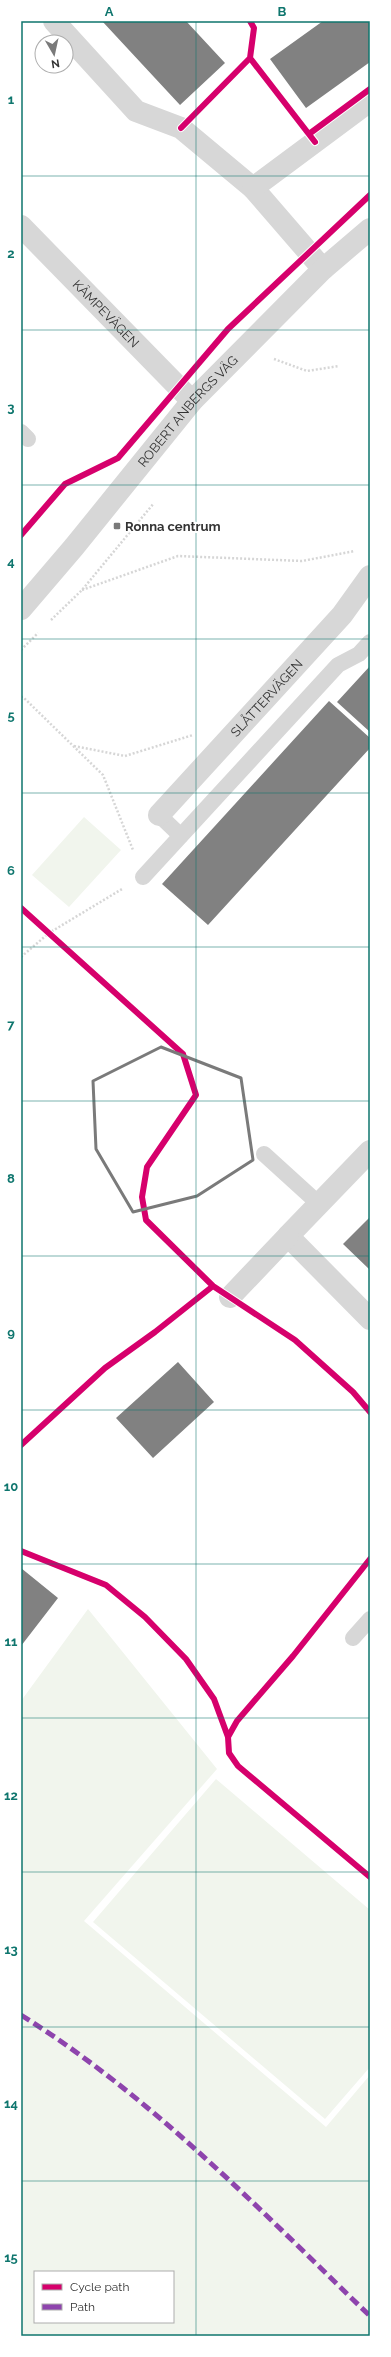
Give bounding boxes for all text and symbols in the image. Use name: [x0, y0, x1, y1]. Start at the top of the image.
text: A: [105, 4, 114, 19]
text: B: [278, 4, 287, 19]
north arrow: [34, 34, 74, 74]
text: N: [50, 56, 61, 70]
text: 1: [8, 92, 15, 107]
text: 2: [7, 246, 15, 261]
street label: KÄMPEVÄGEN: [70, 276, 143, 350]
street label: ROBERT ANBERGS VÄG: [135, 352, 241, 470]
text: 3: [7, 400, 15, 415]
place label: Ronna centrum: [125, 519, 221, 534]
marker: Ronna centrum: [112, 521, 122, 531]
text: 4: [7, 554, 15, 569]
street label: SLÅTTERVÄGEN: [227, 656, 305, 739]
text: 5: [7, 708, 15, 723]
text: 6: [7, 863, 15, 878]
text: 7: [7, 1017, 15, 1032]
text: 8: [7, 1171, 15, 1186]
text: 9: [7, 1325, 15, 1340]
text: 10: [4, 1479, 18, 1494]
text: 11: [5, 1634, 18, 1649]
text: 12: [4, 1788, 18, 1803]
text: 13: [4, 1942, 18, 1957]
text: 14: [4, 2096, 18, 2111]
text: 15: [4, 2250, 18, 2265]
legend: [34, 2271, 174, 2323]
text: Cycle path: [70, 2280, 129, 2294]
text: Path: [70, 2300, 95, 2314]

